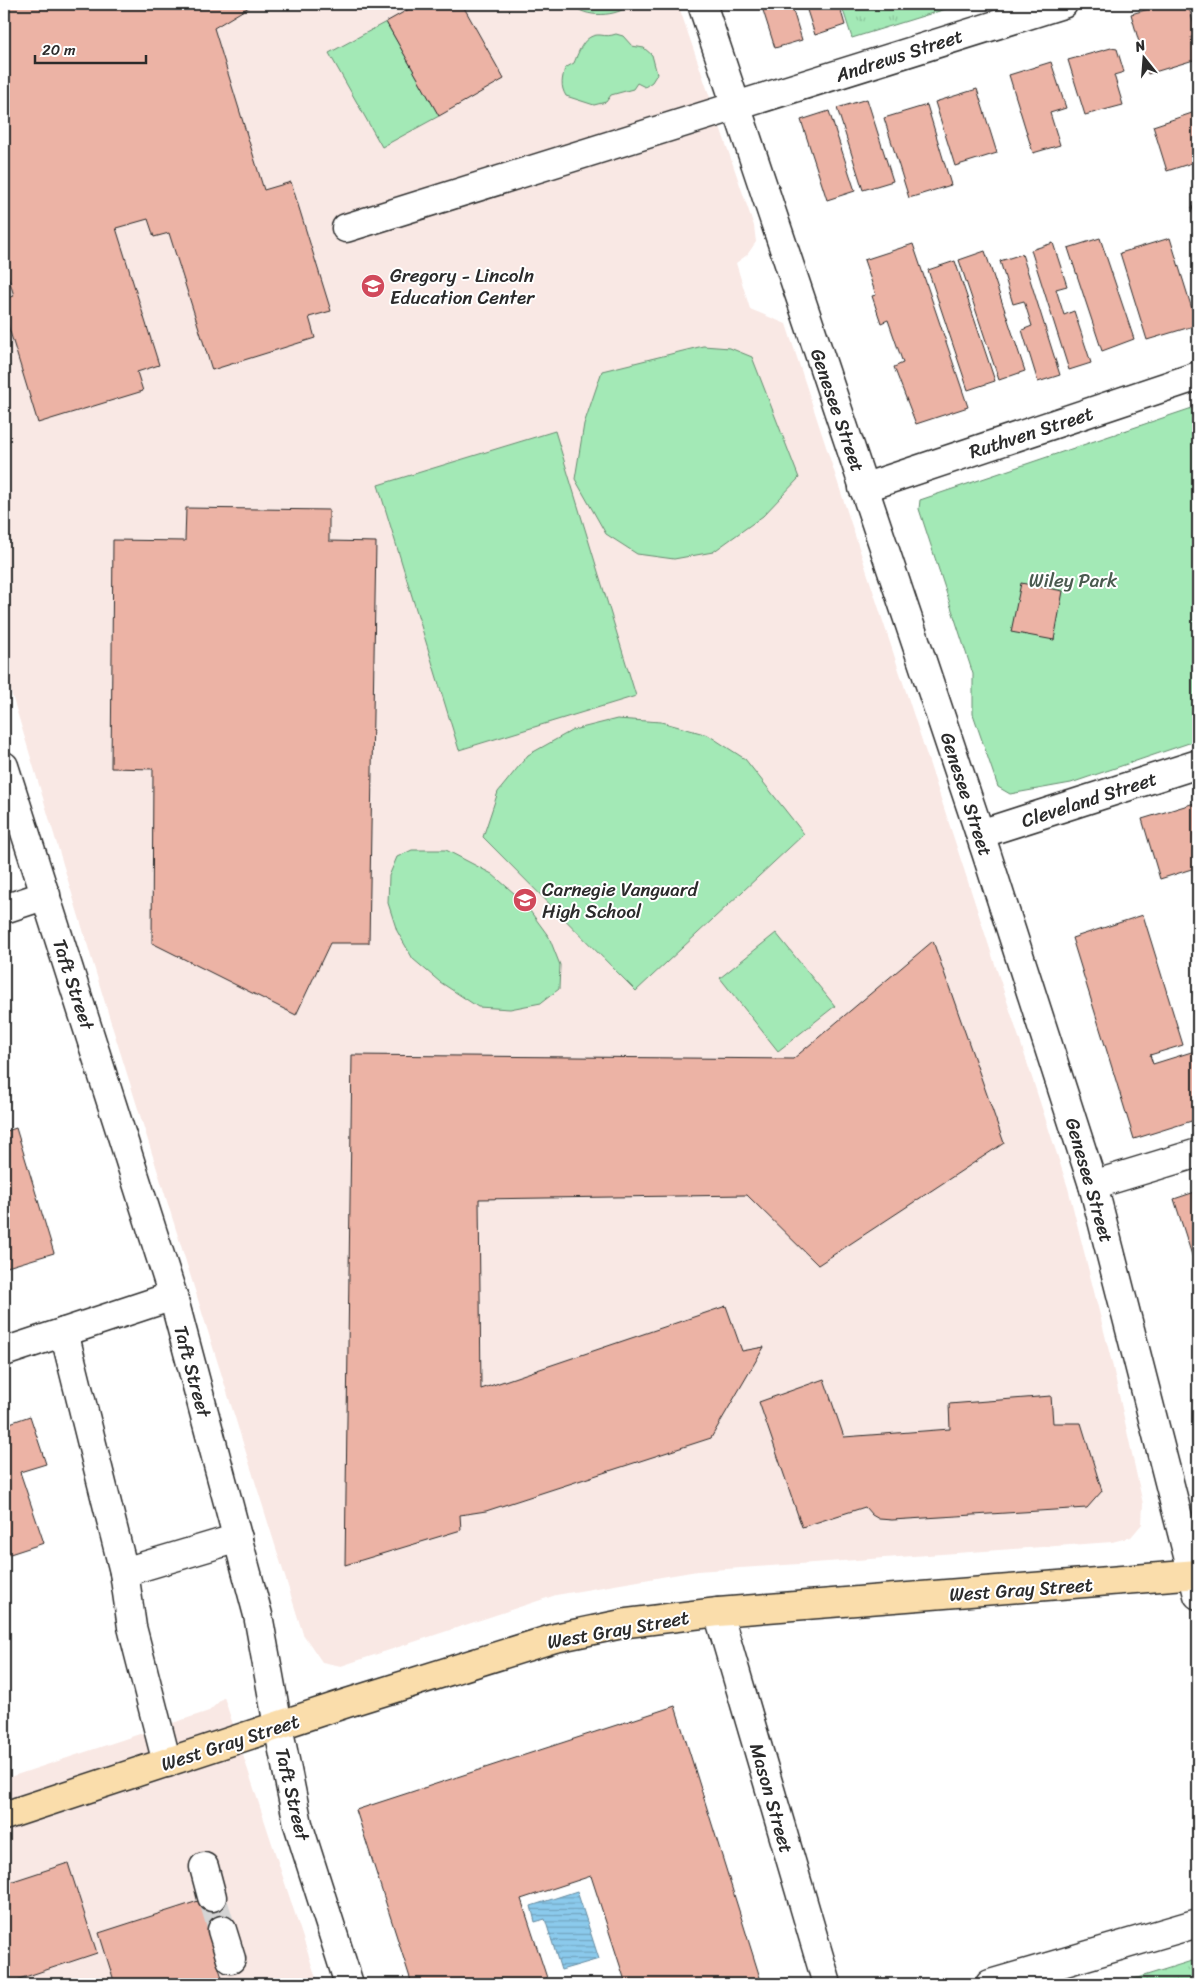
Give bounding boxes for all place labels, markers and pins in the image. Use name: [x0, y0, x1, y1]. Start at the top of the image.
place label: Gregory - Lincoln Education Center: [390, 259, 535, 314]
school or university icon: Gregory - Lincoln Education Center: [360, 273, 386, 299]
place label: Carnegie Vanguard High School: [542, 873, 700, 928]
school or university icon: Carnegie Vanguard High School: [512, 887, 538, 913]

